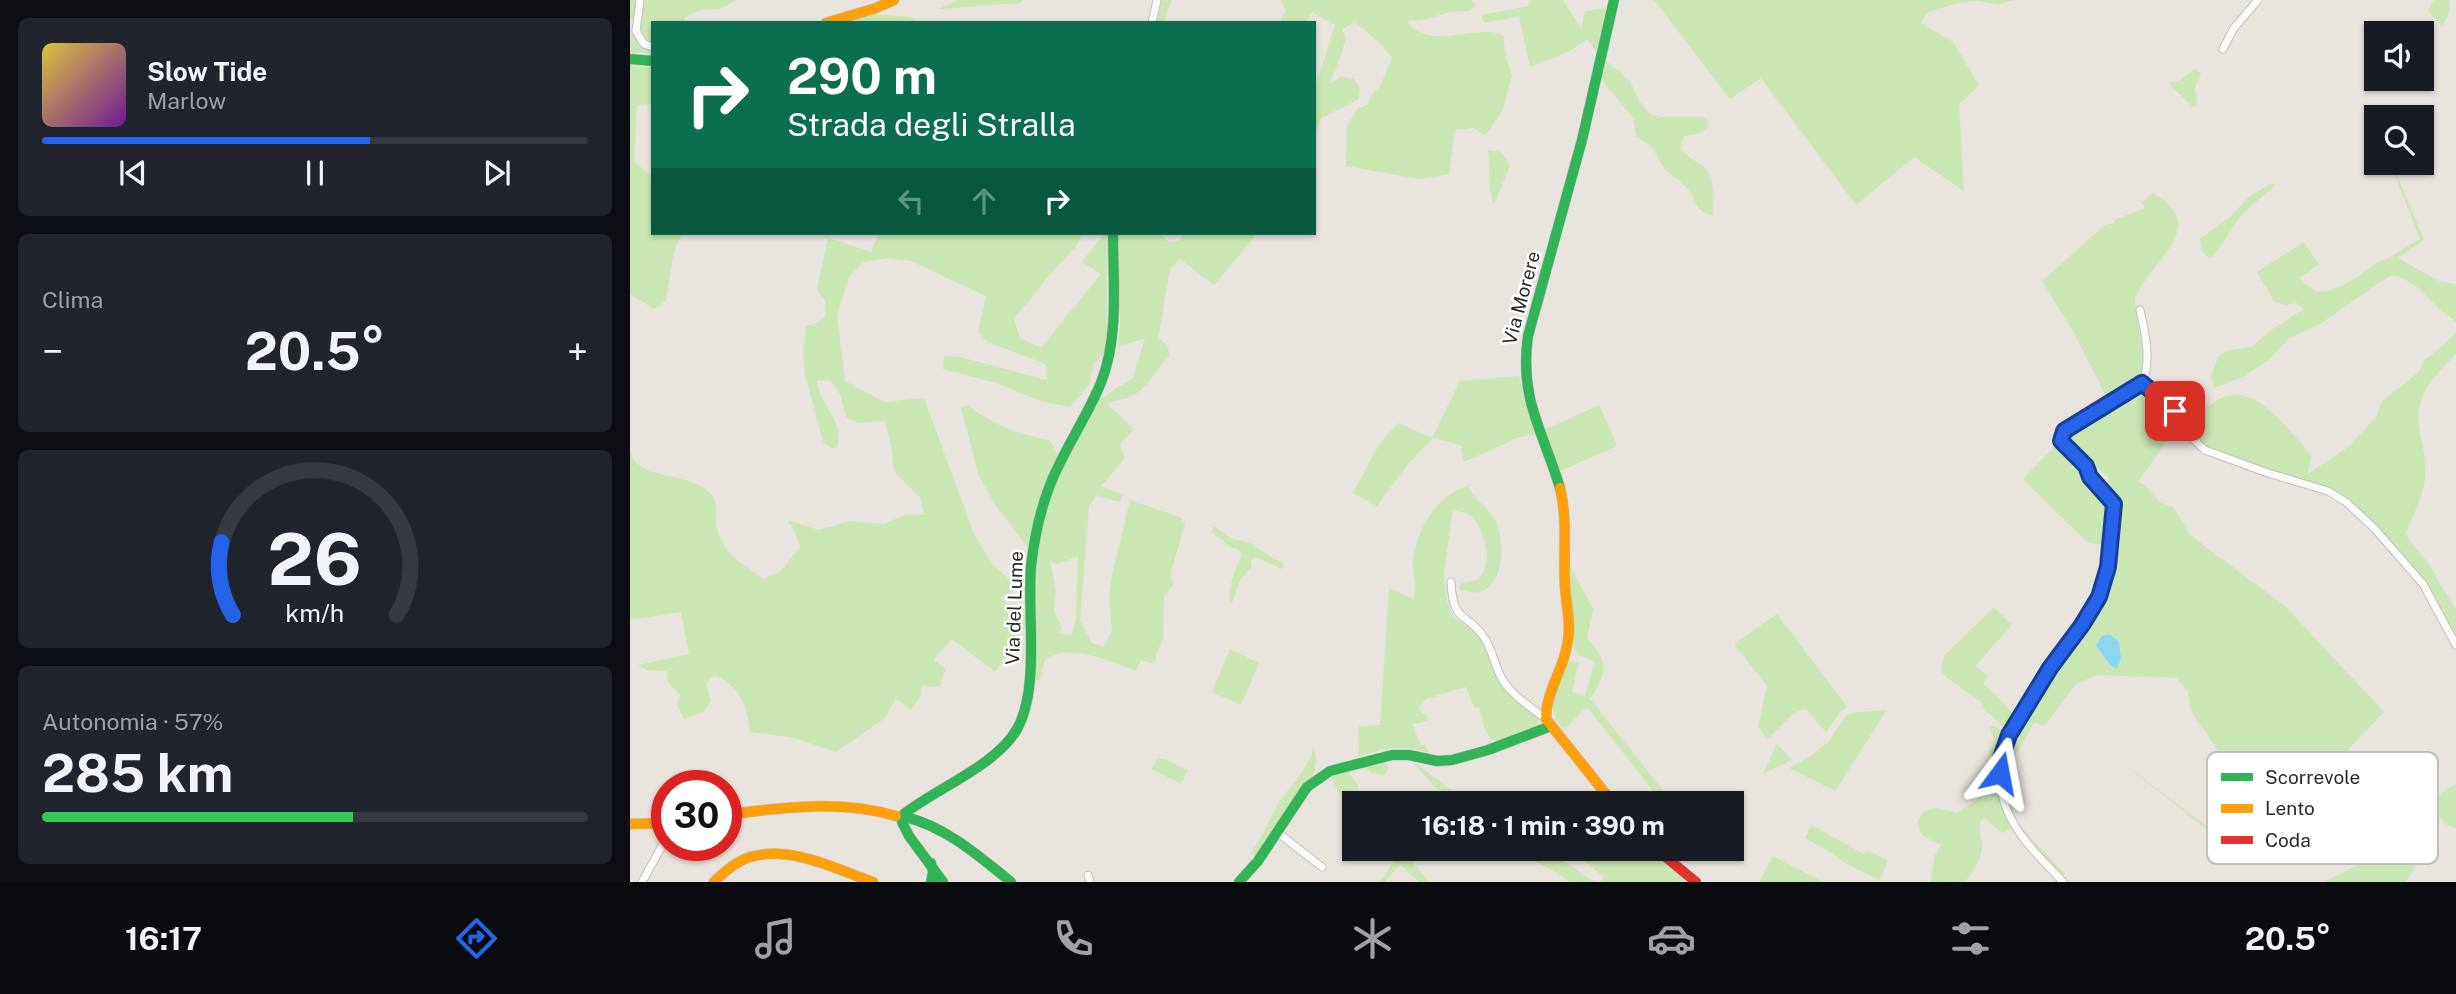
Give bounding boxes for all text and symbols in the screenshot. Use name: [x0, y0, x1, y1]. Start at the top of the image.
map controls: [2364, 21, 2434, 175]
button: sound: [2364, 21, 2434, 91]
text: 290 m: [787, 47, 937, 105]
icon: right: [672, 49, 763, 140]
text: Slow Tide: [147, 56, 267, 87]
text: Marlow: [147, 87, 226, 114]
button: search: [2364, 105, 2434, 175]
text: Strada degli Stralla: [787, 106, 1076, 143]
icon: previous: [114, 154, 152, 192]
icon: pause: [296, 154, 334, 192]
icon: next: [478, 154, 516, 192]
icon: left: [892, 182, 930, 220]
icon: ahead: [965, 182, 1003, 220]
icon: right: [1038, 182, 1076, 220]
street label: Via Morere: [1498, 249, 1544, 347]
text: Clima: [42, 286, 103, 313]
text: 20.5°: [245, 321, 385, 382]
text: −: [42, 329, 63, 374]
text: +: [567, 329, 588, 374]
pin: [2145, 381, 2205, 441]
icon: arrive: [2156, 392, 2194, 430]
text: 26: [268, 516, 362, 601]
street label: Via del Lume: [1001, 551, 1027, 665]
text: km/h: [286, 598, 344, 628]
text: Autonomia · 57%: [42, 708, 223, 735]
position arrow: [1963, 736, 2037, 810]
text: 285 km: [42, 743, 233, 804]
legend: [2207, 752, 2438, 864]
text: Scorrevole: [2265, 766, 2360, 788]
speed limit sign: 30: [651, 770, 742, 861]
text: Lento: [2265, 797, 2315, 819]
text: 16:18 · 1 min · 390 m: [1421, 810, 1665, 841]
text: Coda: [2265, 829, 2311, 851]
icon: directions: [452, 914, 501, 963]
icon: music: [751, 914, 800, 963]
icon: phone: [1049, 914, 1098, 963]
icon: climate: [1348, 914, 1397, 963]
icon: car: [1647, 914, 1696, 963]
icon: filters: [1946, 914, 1995, 963]
text: 16:17: [125, 920, 202, 957]
text: 20.5°: [2245, 920, 2331, 957]

